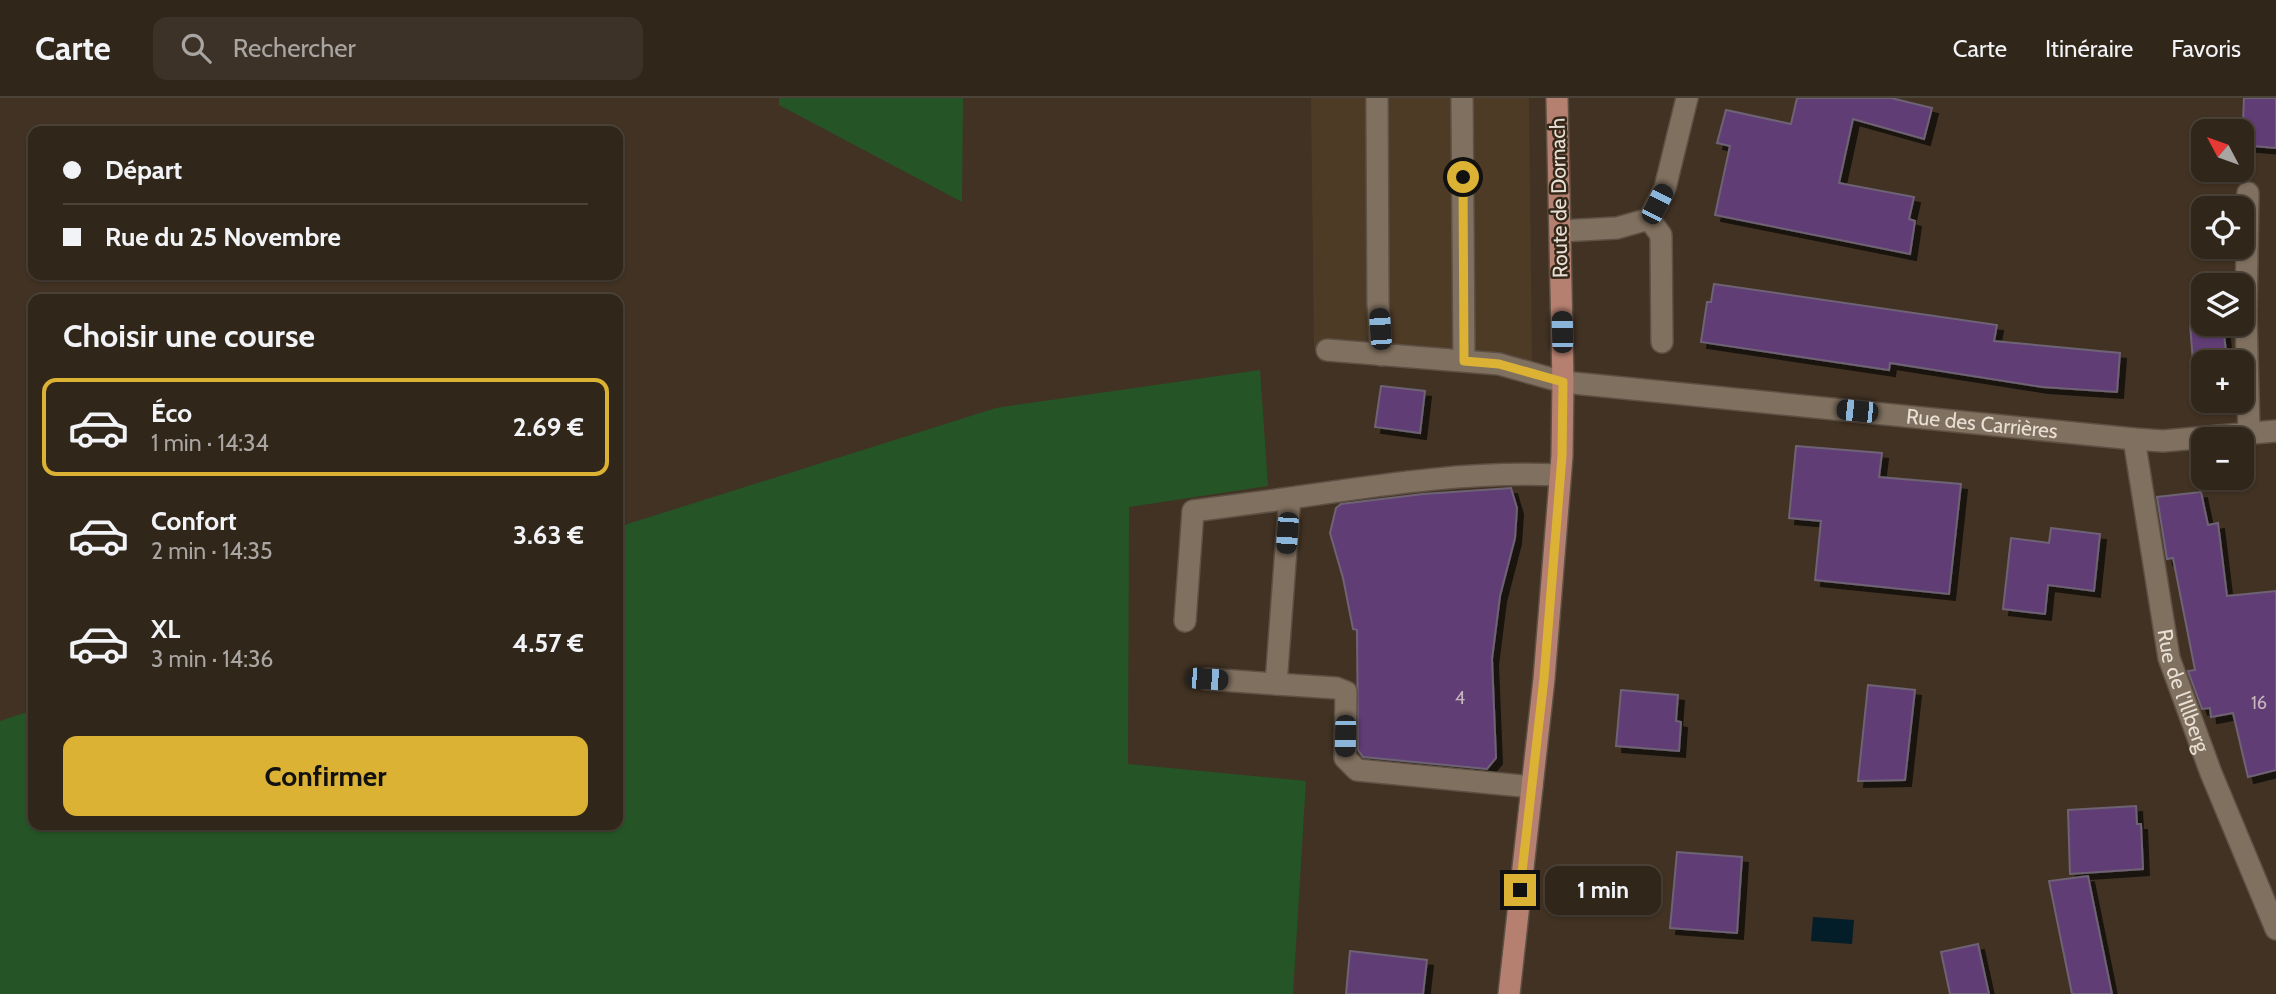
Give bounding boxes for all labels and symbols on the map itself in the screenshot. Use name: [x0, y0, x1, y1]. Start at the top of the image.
street label: Route de Dornach: [1545, 118, 1572, 278]
north arrow: [2191, 119, 2254, 182]
route start: [1447, 161, 1479, 193]
car: [1639, 181, 1676, 227]
car: [1369, 307, 1392, 351]
car: [1552, 311, 1573, 353]
car: [1836, 398, 1879, 424]
street label: Rue des Carrières: [1905, 403, 2059, 443]
car: [1276, 511, 1299, 555]
street label: Rue de l'Illberg: [2153, 627, 2216, 756]
car: [1186, 667, 1229, 691]
house number: 4: [1455, 687, 1465, 709]
house number: 16: [2251, 692, 2267, 714]
car: [1335, 715, 1356, 757]
callout: 1 min: [1544, 866, 1660, 914]
route end: [1504, 874, 1536, 906]

